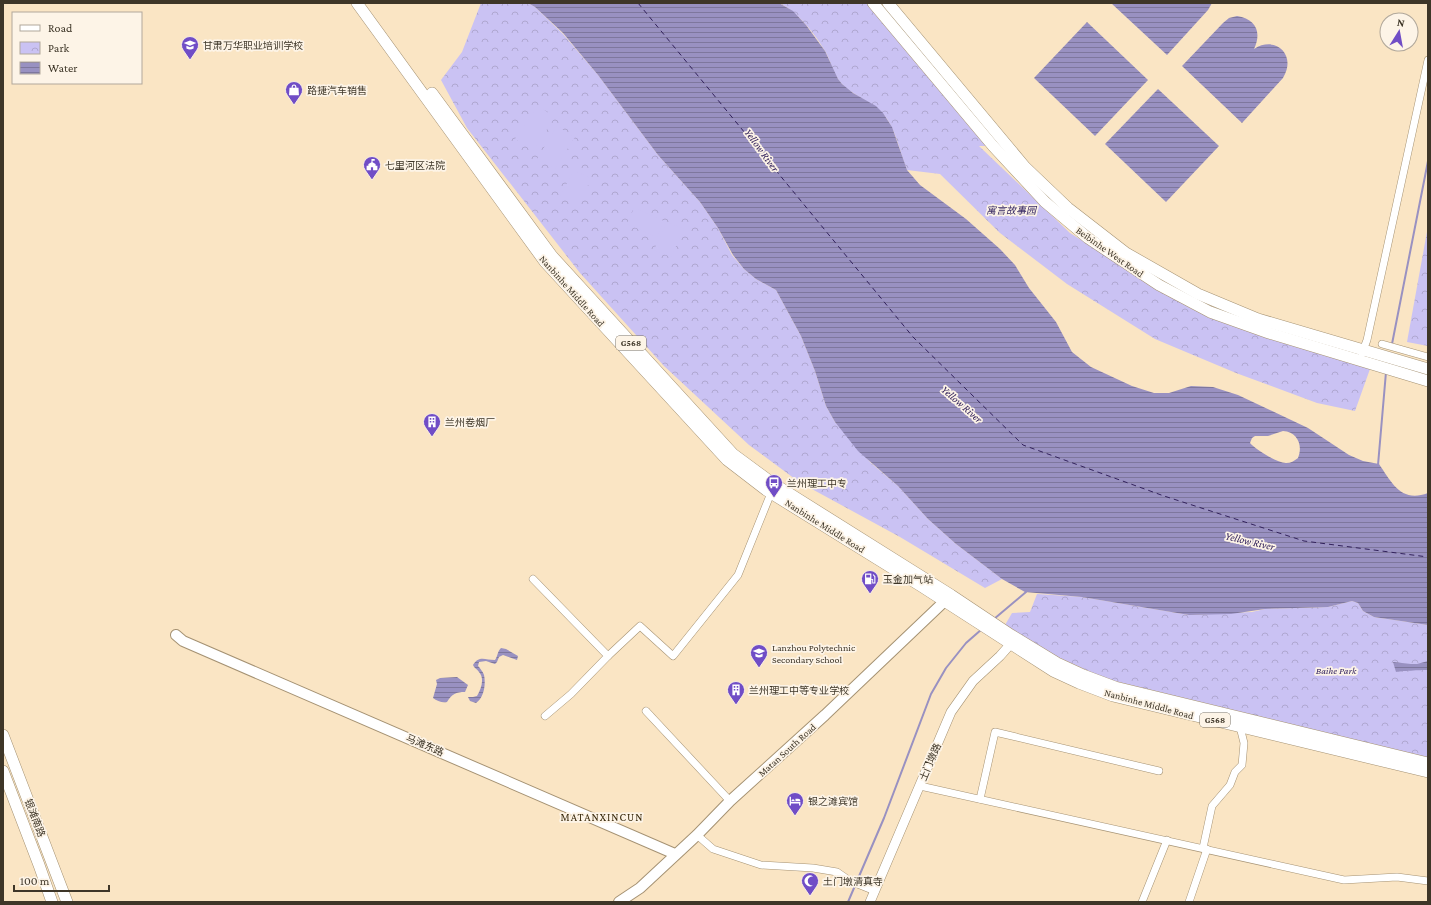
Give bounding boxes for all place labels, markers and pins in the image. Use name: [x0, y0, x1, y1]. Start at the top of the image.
school or university icon: 甘肃万华职业培训学校: [180, 35, 200, 60]
place label: 甘肃万华职业培训学校: [203, 40, 303, 51]
shop icon: 路捷汽车销售: [284, 80, 304, 105]
place label: 路捷汽车销售: [307, 85, 367, 96]
public building icon: 七里河区法院: [362, 155, 382, 180]
place label: 七里河区法院: [385, 160, 445, 171]
building icon: 兰州卷烟厂: [422, 412, 442, 437]
place label: 兰州卷烟厂: [445, 417, 495, 428]
bus stop icon: 兰州理工中专: [764, 473, 784, 498]
place label: 兰州理工中专: [787, 478, 847, 489]
fuel station icon: 玉金加气站: [860, 569, 880, 594]
place label: 玉金加气站: [883, 574, 933, 585]
place label: Lanzhou Polytechnic Secondary School: [772, 642, 856, 665]
school or university icon: Lanzhou Polytechnic Secondary School: [749, 643, 769, 668]
building icon: 兰州理工中等专业学校: [726, 680, 746, 705]
place label: 兰州理工中等专业学校: [749, 685, 849, 696]
hotel icon: 银之滩宾馆: [785, 791, 805, 816]
place label: 银之滩宾馆: [808, 796, 858, 807]
mosque icon: 土门墩清真寺: [800, 871, 820, 896]
place label: 土门墩清真寺: [823, 876, 883, 887]

